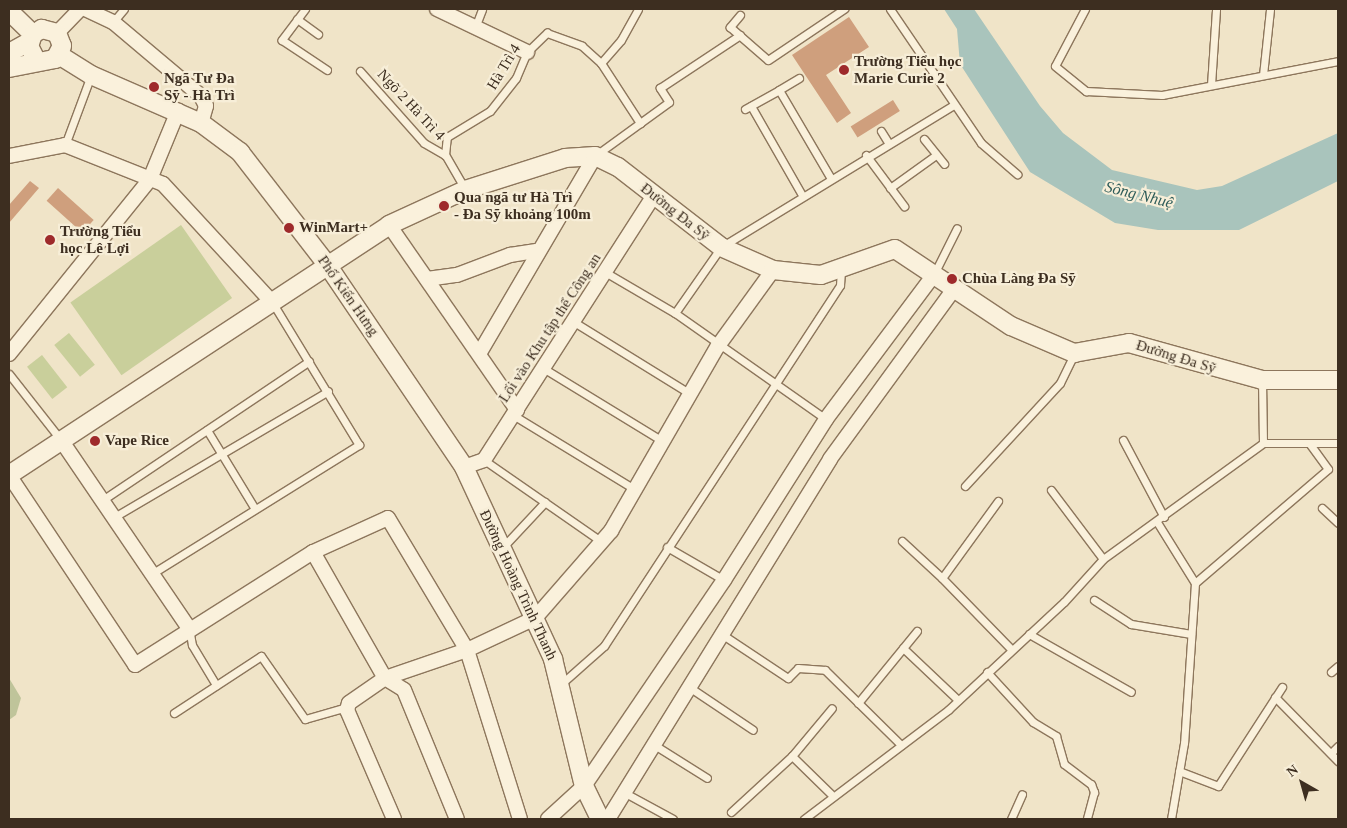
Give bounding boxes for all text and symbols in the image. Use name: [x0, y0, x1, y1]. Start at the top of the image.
street label: Hà Trì 4: [483, 41, 525, 93]
place label: Trường Tiểu học Marie Curie 2: [854, 52, 962, 87]
marker: Trường Tiểu học Marie Curie 2: [838, 64, 850, 76]
street label: Ngõ 2 Hà Trì 4: [373, 66, 449, 144]
place label: Ngã Tư Đa Sỹ - Hà Trì: [164, 69, 235, 104]
marker: Ngã Tư Đa Sỹ - Hà Trì: [148, 81, 160, 93]
water label: Sông Nhuệ: [1103, 177, 1175, 213]
street label: Đường Đa Sỹ: [637, 179, 713, 245]
place label: Qua ngã tư Hà Trì - Đa Sỹ khoảng 100m: [454, 188, 591, 223]
marker: Qua ngã tư Hà Trì - Đa Sỹ khoảng 100m: [438, 200, 450, 212]
place label: WinMart+: [299, 219, 368, 237]
place label: Trường Tiểu học Lê Lợi: [60, 222, 141, 257]
marker: WinMart+: [283, 222, 295, 234]
marker: Trường Tiểu học Lê Lợi: [44, 234, 56, 246]
street label: Lối vào Khu tập thể Công an: [495, 250, 605, 406]
street label: Phố Kiến Hưng: [314, 252, 382, 340]
place label: Chùa Làng Đa Sỹ: [962, 270, 1076, 288]
marker: Chùa Làng Đa Sỹ: [946, 273, 958, 285]
street label: Đường Đa Sỹ: [1134, 336, 1218, 378]
place label: Vape Rice: [105, 432, 169, 450]
marker: Vape Rice: [89, 435, 101, 447]
street label: Đường Hoàng Trình Thanh: [475, 507, 561, 663]
north arrow: [1277, 758, 1327, 808]
text: N: [1284, 762, 1301, 780]

